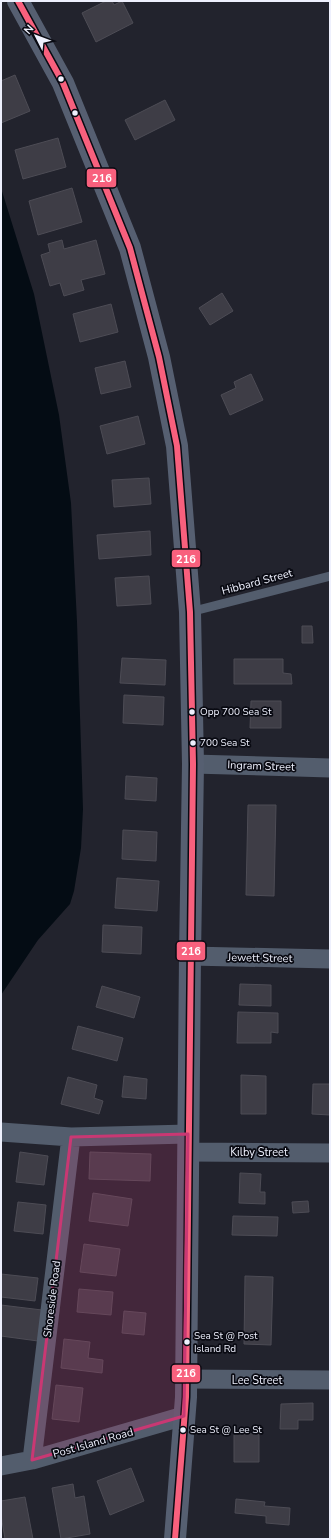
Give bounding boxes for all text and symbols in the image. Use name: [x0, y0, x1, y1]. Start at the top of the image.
north arrow: [16, 16, 56, 56]
text: N: [21, 22, 37, 38]
unlabelled marker: [56, 74, 66, 84]
unlabelled marker: [70, 108, 80, 118]
line badge: 216: [86, 168, 117, 188]
text: 216: [92, 171, 112, 186]
line badge: 216: [171, 549, 201, 568]
text: 216: [176, 552, 196, 567]
street label: Hibbard Street: [220, 565, 294, 599]
place label: Opp 700 Sea St: [200, 705, 272, 719]
marker: Opp 700 Sea St: [187, 707, 197, 717]
place label: 700 Sea St: [200, 736, 250, 750]
marker: 700 Sea St: [188, 738, 198, 748]
street label: Ingram Street: [227, 757, 295, 775]
line badge: 216: [176, 941, 206, 961]
text: 216: [181, 944, 201, 959]
street label: Jewett Street: [226, 950, 293, 966]
street label: Kilby Street: [230, 1145, 288, 1160]
street label: Shoreside Road: [40, 1260, 64, 1338]
place label: Sea St @ Post Island Rd: [194, 1329, 258, 1356]
marker: Sea St @ Post Island Rd: [182, 1337, 192, 1347]
line badge: 216: [171, 1364, 201, 1383]
text: 216: [176, 1366, 196, 1381]
street label: Lee Street: [232, 1373, 282, 1388]
place label: Sea St @ Lee St: [190, 1423, 262, 1437]
street label: Post Island Road: [51, 1424, 135, 1462]
marker: Sea St @ Lee St: [178, 1425, 188, 1435]

